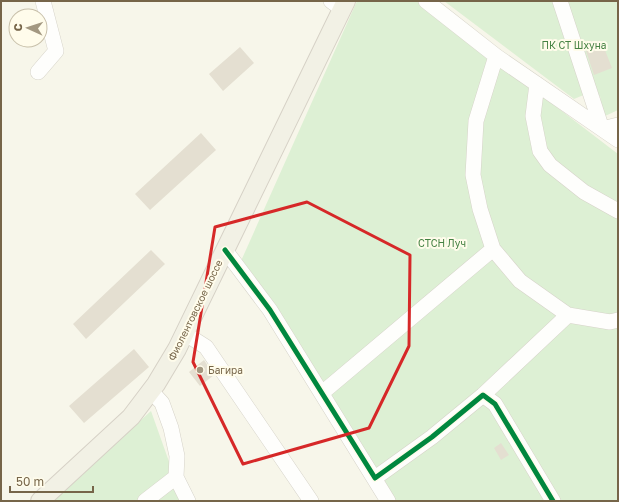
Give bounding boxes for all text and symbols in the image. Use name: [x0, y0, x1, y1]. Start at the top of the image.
north arrow: [8, 8, 48, 48]
text: С: [11, 23, 24, 32]
park label: ПК СТ Шхуна: [542, 39, 606, 51]
park label: СТСН Луч: [418, 237, 466, 249]
street label: Фиолентовское шоссе: [165, 257, 225, 362]
place label: Багира: [208, 364, 243, 376]
marker: Багира: [195, 365, 205, 375]
scale bar: [10, 468, 93, 494]
text: 50 m: [16, 474, 44, 489]

